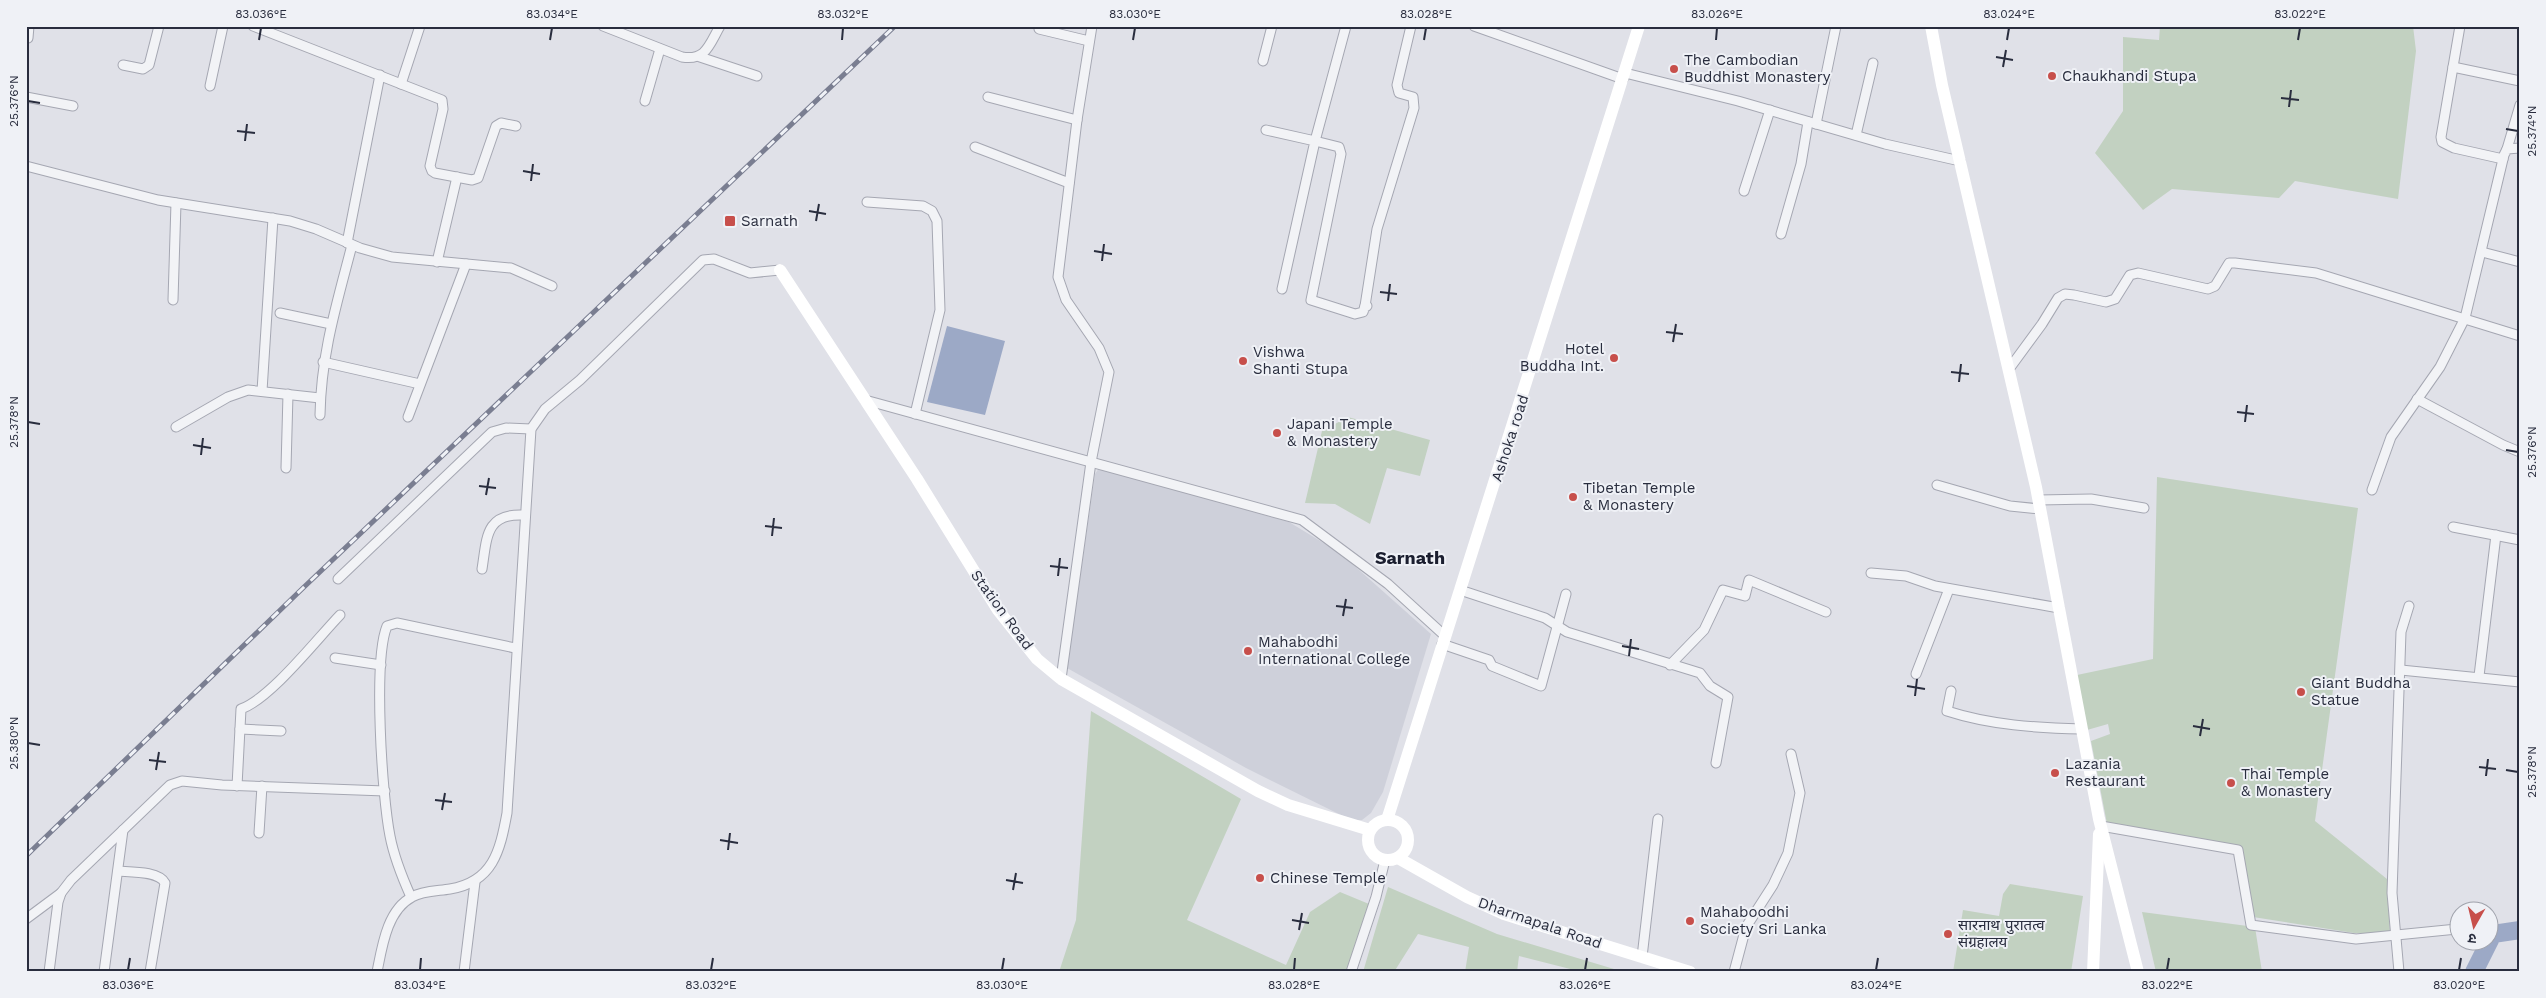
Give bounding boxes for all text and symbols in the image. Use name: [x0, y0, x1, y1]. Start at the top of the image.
text: 83.036°E: [235, 7, 287, 21]
text: 83.034°E: [526, 7, 578, 21]
text: 83.032°E: [817, 7, 869, 21]
text: 83.030°E: [1109, 7, 1161, 21]
text: 83.028°E: [1400, 7, 1452, 21]
text: 83.026°E: [1691, 7, 1743, 21]
text: 83.024°E: [1983, 7, 2035, 21]
text: 83.022°E: [2274, 7, 2326, 21]
place label: The Cambodian Buddhist Monastery: [1684, 51, 1831, 86]
marker: The Cambodian Buddhist Monastery: [1668, 63, 1680, 75]
place label: Chaukhandi Stupa: [2062, 67, 2197, 85]
marker: Chaukhandi Stupa: [2046, 70, 2058, 82]
text: 25.376°N: [7, 75, 21, 127]
text: 25.374°N: [2525, 105, 2539, 157]
place label: Sarnath: [741, 212, 798, 230]
marker: Sarnath: [723, 214, 737, 228]
place label: Hotel Buddha Int.: [1520, 340, 1604, 375]
place label: Vishwa Shanti Stupa: [1253, 343, 1349, 378]
marker: Hotel Buddha Int.: [1608, 352, 1620, 364]
marker: Vishwa Shanti Stupa: [1237, 355, 1249, 367]
street label: Ashoka road: [1487, 392, 1533, 484]
text: 25.378°N: [7, 396, 21, 448]
place label: Japani Temple & Monastery: [1287, 415, 1393, 450]
text: 25.376°N: [2525, 426, 2539, 478]
marker: Japani Temple & Monastery: [1271, 427, 1283, 439]
place label: Tibetan Temple & Monastery: [1583, 479, 1695, 514]
marker: Tibetan Temple & Monastery: [1567, 491, 1579, 503]
district label: Sarnath: [1375, 547, 1445, 568]
street label: Station Road: [967, 567, 1037, 653]
place label: Mahabodhi International College: [1258, 633, 1410, 668]
marker: Mahabodhi International College: [1242, 645, 1254, 657]
place label: Giant Buddha Statue: [2311, 674, 2411, 709]
marker: Giant Buddha Statue: [2295, 686, 2307, 698]
text: 25.380°N: [7, 716, 21, 770]
text: 25.378°N: [2525, 746, 2539, 798]
place label: Lazania Restaurant: [2065, 755, 2146, 790]
place label: Thai Temple & Monastery: [2241, 765, 2332, 800]
marker: Lazania Restaurant: [2049, 767, 2061, 779]
marker: Thai Temple & Monastery: [2225, 777, 2237, 789]
place label: Chinese Temple: [1270, 869, 1386, 887]
marker: Chinese Temple: [1254, 872, 1266, 884]
street label: Dharmapala Road: [1476, 893, 1604, 953]
north arrow: [2448, 900, 2498, 950]
place label: Mahaboodhi Society Sri Lanka: [1700, 903, 1827, 938]
marker: Mahaboodhi Society Sri Lanka: [1684, 915, 1696, 927]
place label: सारनाथ पुरातत्व संग्रहालय: [1958, 916, 2045, 951]
marker: सारनाथ पुरातत्व संग्रहालय: [1942, 928, 1954, 940]
text: उ: [2466, 930, 2477, 947]
text: 83.036°E: [102, 978, 154, 992]
text: 83.034°E: [394, 978, 446, 992]
text: 83.032°E: [685, 978, 737, 992]
text: 83.030°E: [976, 978, 1028, 992]
text: 83.028°E: [1268, 978, 1320, 992]
text: 83.026°E: [1559, 978, 1611, 992]
text: 83.024°E: [1850, 978, 1902, 992]
text: 83.022°E: [2141, 978, 2193, 992]
text: 83.020°E: [2433, 978, 2485, 992]

